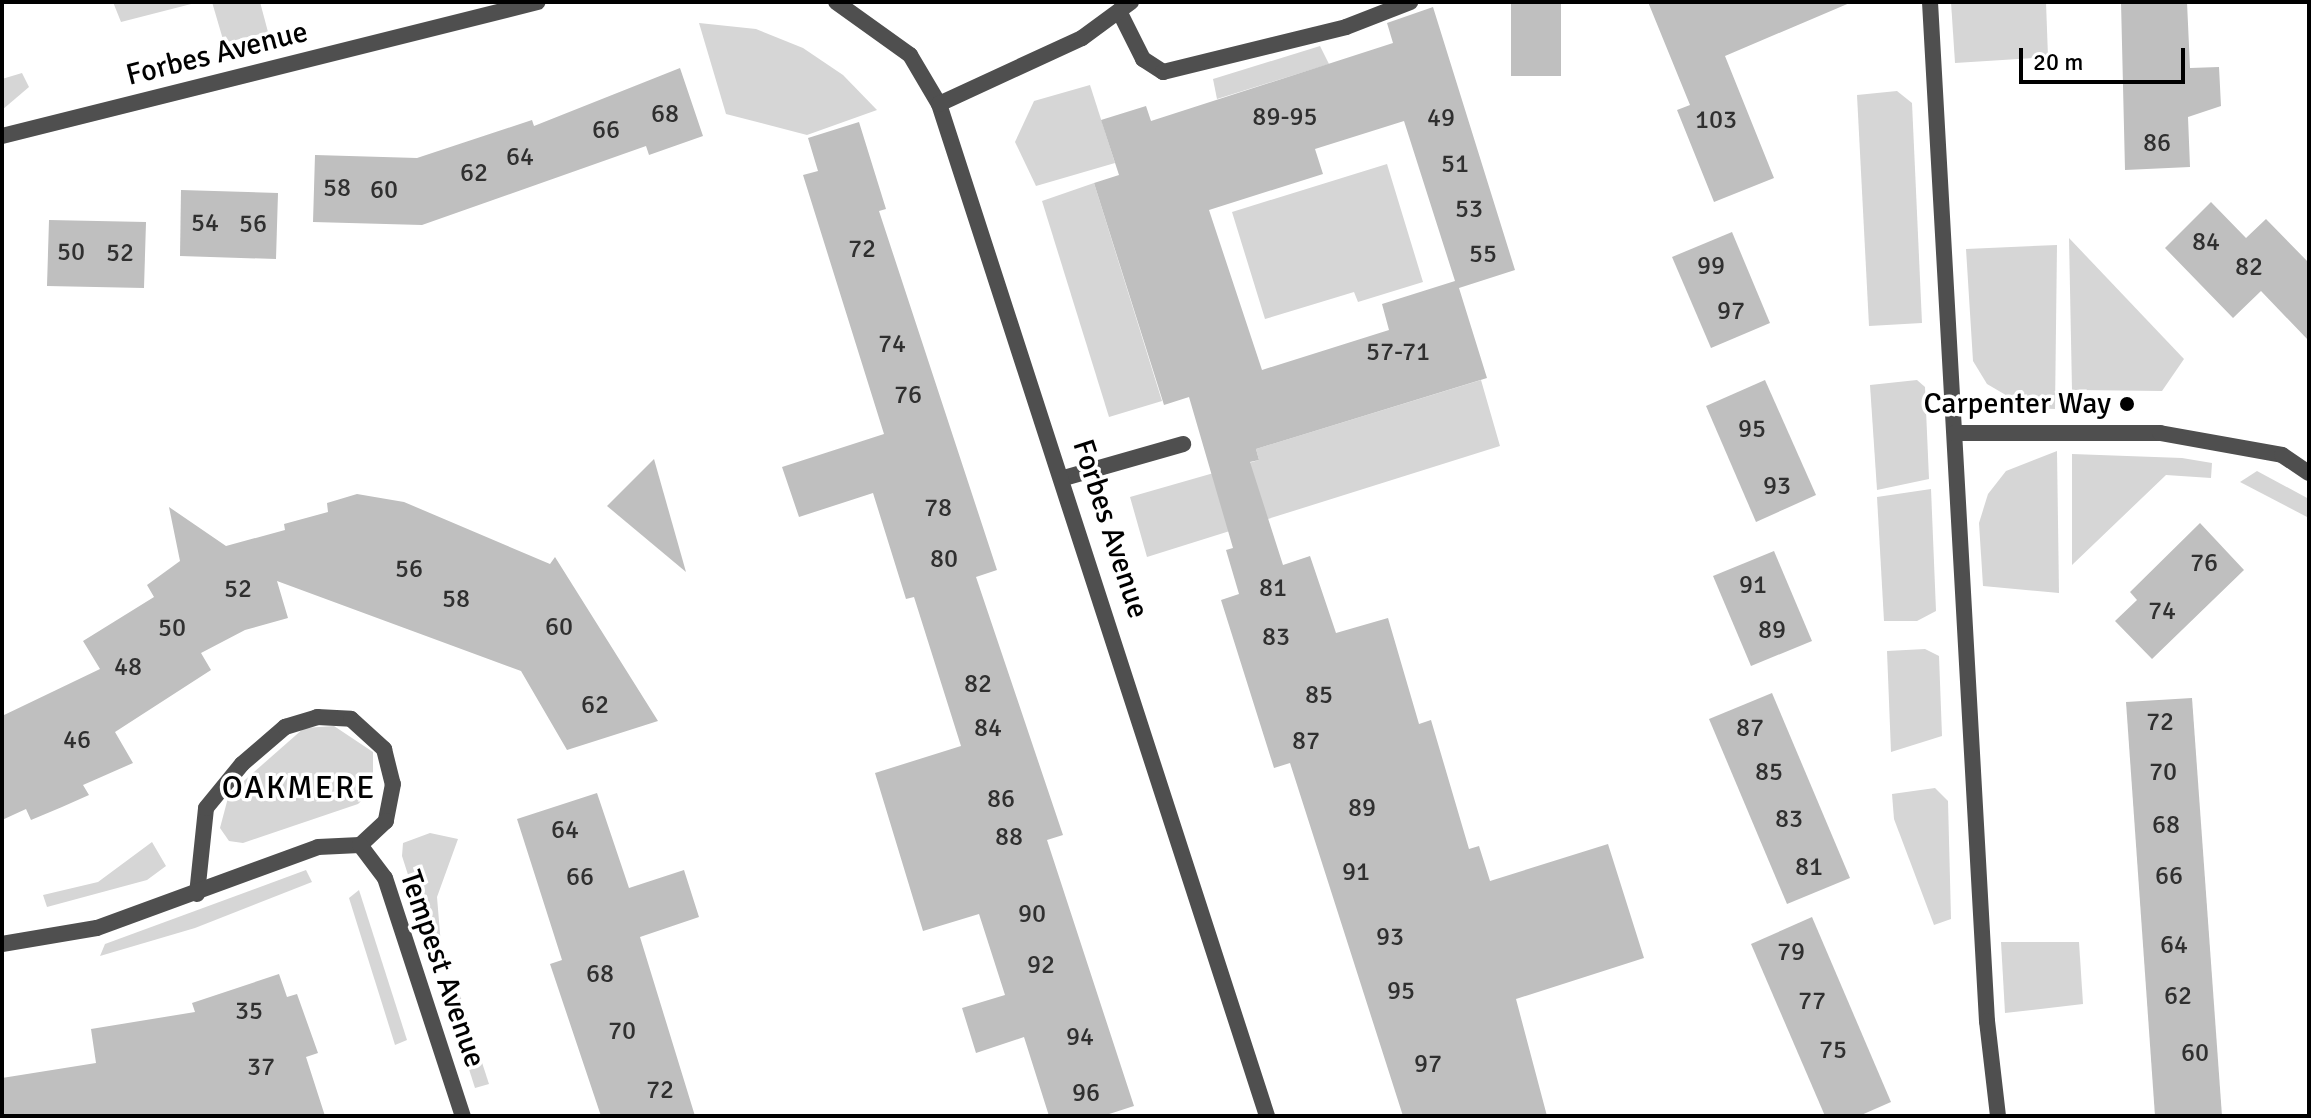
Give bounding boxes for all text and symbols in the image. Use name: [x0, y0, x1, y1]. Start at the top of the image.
street label: Forbes Avenue: [122, 14, 312, 94]
scale bar: [2023, 32, 2189, 82]
text: 20 m: [2033, 47, 2083, 77]
house number: 68: [651, 99, 679, 131]
house number: 89-95: [1252, 102, 1318, 134]
house number: 49: [1427, 103, 1455, 135]
house number: 103: [1695, 105, 1737, 137]
house number: 66: [592, 115, 620, 147]
house number: 86: [2143, 128, 2171, 160]
house number: 64: [506, 142, 534, 174]
house number: 51: [1441, 149, 1469, 181]
house number: 62: [460, 158, 488, 190]
house number: 58: [323, 173, 351, 205]
house number: 60: [370, 175, 398, 207]
house number: 53: [1455, 194, 1483, 226]
house number: 54: [191, 208, 219, 240]
house number: 56: [239, 209, 267, 241]
house number: 84: [2192, 227, 2220, 259]
house number: 72: [848, 234, 876, 266]
house number: 50: [57, 237, 85, 269]
house number: 52: [106, 238, 134, 270]
house number: 55: [1469, 239, 1497, 271]
house number: 99: [1697, 251, 1725, 283]
house number: 82: [2235, 252, 2263, 284]
house number: 97: [1717, 296, 1745, 328]
house number: 74: [878, 329, 906, 361]
house number: 57-71: [1366, 337, 1430, 369]
house number: 76: [894, 380, 922, 412]
place label: Carpenter Way: [1923, 386, 2111, 422]
marker: Carpenter Way: [2118, 395, 2136, 413]
house number: 95: [1738, 414, 1766, 446]
street label: Forbes Avenue: [1064, 435, 1156, 623]
house number: 93: [1763, 471, 1791, 503]
house number: 78: [924, 493, 952, 525]
house number: 80: [930, 544, 958, 576]
house number: 76: [2190, 548, 2218, 580]
house number: 56: [395, 554, 423, 586]
house number: 91: [1739, 570, 1767, 602]
house number: 81: [1259, 573, 1287, 605]
house number: 52: [224, 574, 252, 606]
house number: 58: [442, 584, 470, 616]
house number: 74: [2148, 596, 2176, 628]
house number: 60: [545, 612, 573, 644]
house number: 50: [158, 613, 186, 645]
house number: 89: [1758, 615, 1786, 647]
house number: 83: [1262, 622, 1290, 654]
house number: 48: [114, 652, 142, 684]
house number: 82: [964, 669, 992, 701]
house number: 85: [1305, 680, 1333, 712]
house number: 62: [581, 690, 609, 722]
house number: 72: [2146, 707, 2174, 739]
house number: 84: [974, 713, 1002, 745]
house number: 87: [1736, 713, 1764, 745]
house number: 46: [63, 725, 91, 757]
house number: 87: [1292, 726, 1320, 758]
house number: 85: [1755, 757, 1783, 789]
house number: 70: [2149, 757, 2177, 789]
district label: OAKMERE: [222, 769, 376, 807]
house number: 86: [987, 784, 1015, 816]
house number: 89: [1348, 793, 1376, 825]
house number: 83: [1775, 804, 1803, 836]
house number: 68: [2152, 810, 2180, 842]
house number: 64: [551, 815, 579, 847]
house number: 88: [995, 822, 1023, 854]
house number: 81: [1795, 852, 1823, 884]
house number: 91: [1342, 857, 1370, 889]
house number: 66: [2155, 861, 2183, 893]
house number: 66: [566, 862, 594, 894]
street label: Tempest Avenue: [391, 866, 493, 1072]
house number: 90: [1018, 899, 1046, 931]
house number: 93: [1376, 922, 1404, 954]
house number: 64: [2160, 930, 2188, 962]
house number: 79: [1777, 937, 1805, 969]
house number: 92: [1027, 950, 1055, 982]
house number: 68: [586, 959, 614, 991]
house number: 95: [1387, 976, 1415, 1008]
house number: 62: [2164, 981, 2192, 1013]
house number: 77: [1798, 986, 1826, 1018]
house number: 35: [235, 996, 263, 1028]
house number: 70: [608, 1016, 636, 1048]
house number: 94: [1066, 1022, 1094, 1054]
house number: 75: [1819, 1035, 1847, 1067]
house number: 60: [2181, 1038, 2209, 1070]
house number: 97: [1414, 1049, 1442, 1081]
house number: 37: [247, 1052, 275, 1084]
house number: 72: [646, 1075, 674, 1107]
house number: 96: [1072, 1078, 1100, 1110]

